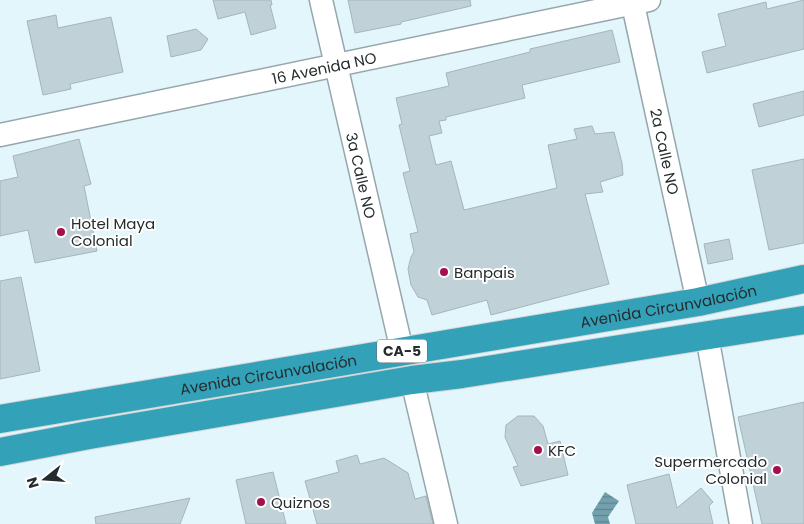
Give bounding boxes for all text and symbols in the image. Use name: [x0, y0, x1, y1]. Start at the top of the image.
street label: 16 Avenida NO: [270, 46, 378, 89]
street label: 2a Calle NO: [645, 106, 685, 197]
street label: 3a Calle NO: [341, 130, 382, 221]
place label: Hotel Maya Colonial: [71, 213, 155, 251]
marker: Hotel Maya Colonial: [55, 226, 67, 238]
place label: Banpais: [454, 262, 515, 283]
marker: Banpais: [438, 266, 450, 278]
street label: Avenida Circunvalación: [579, 279, 759, 332]
road number: CA-5: [377, 340, 427, 362]
street label: Avenida Circunvalación: [178, 349, 358, 399]
place label: KFC: [548, 440, 576, 461]
marker: KFC: [532, 444, 544, 456]
place label: Supermercado Colonial: [654, 451, 767, 489]
north arrow: [20, 454, 70, 504]
marker: Supermercado Colonial: [771, 464, 783, 476]
text: N: [21, 475, 44, 491]
place label: Quiznos: [271, 492, 330, 513]
marker: Quiznos: [255, 496, 267, 508]

